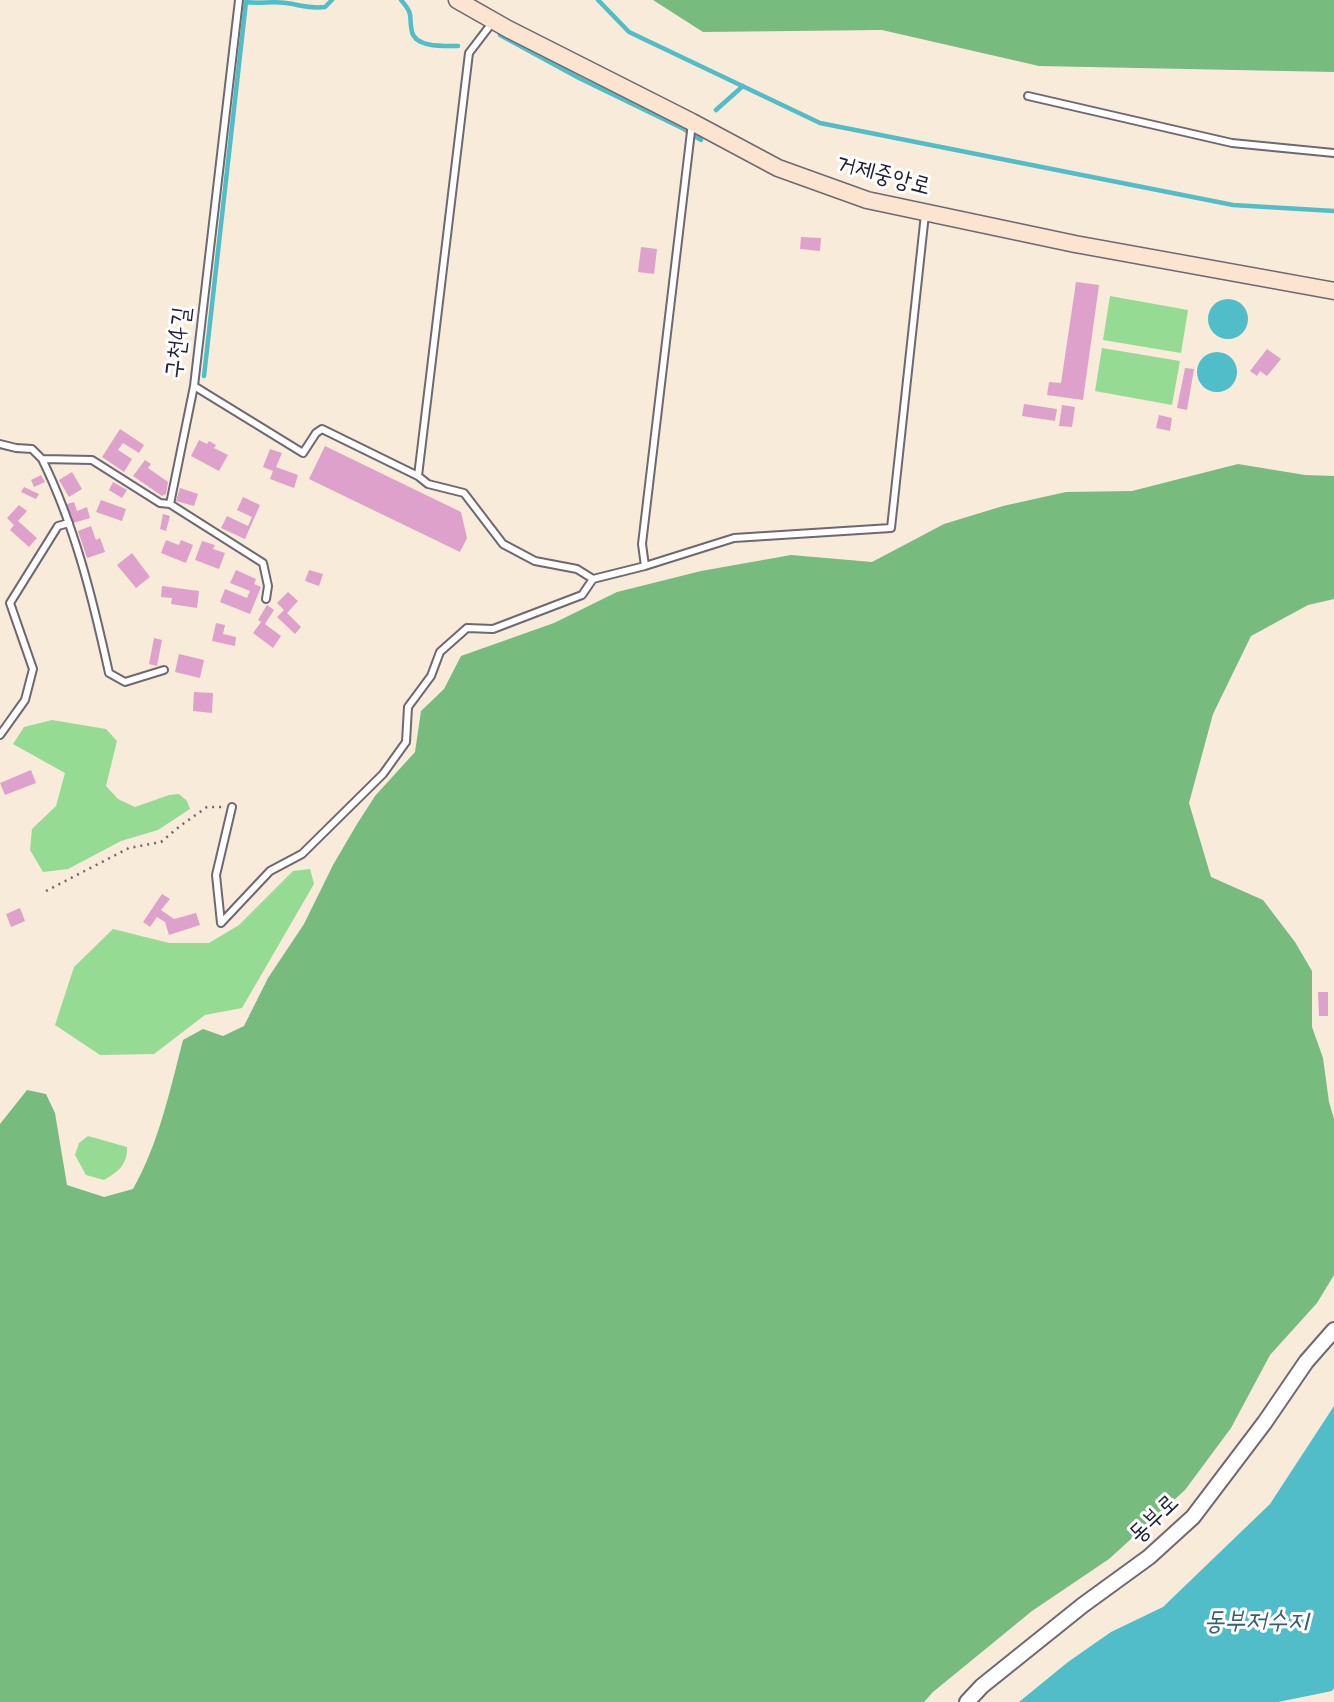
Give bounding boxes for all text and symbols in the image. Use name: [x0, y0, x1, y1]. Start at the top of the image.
street label: 거제중앙로: [833, 151, 933, 203]
street label: 구천4길: [161, 306, 199, 380]
street label: 동부로: [1124, 1490, 1186, 1550]
water label: 동부저수지: [1204, 1608, 1308, 1640]

